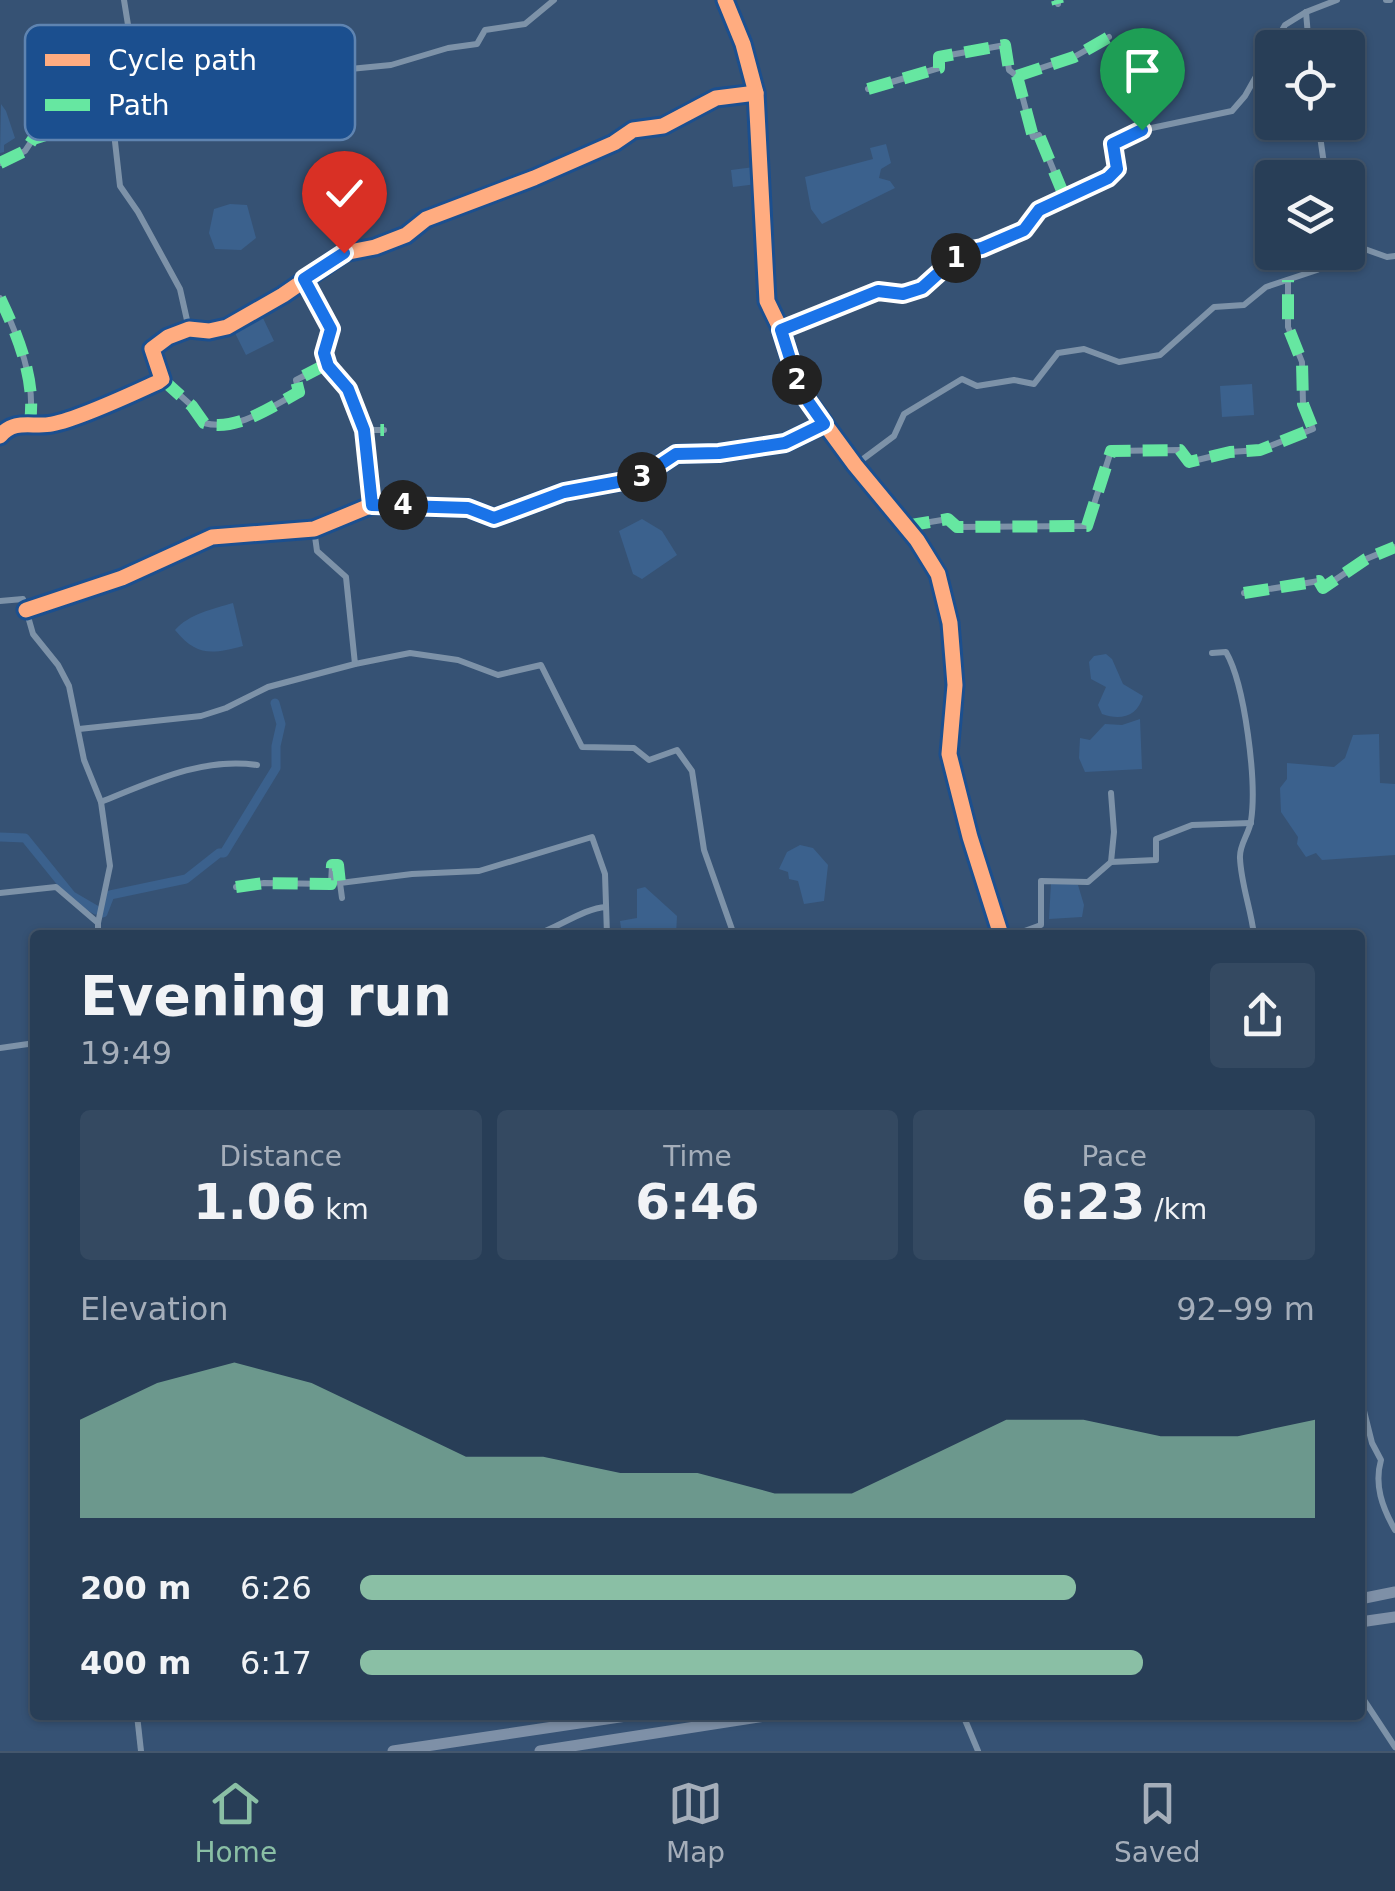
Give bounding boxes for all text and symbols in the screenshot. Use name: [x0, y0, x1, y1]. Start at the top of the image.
legend: [25, 25, 355, 140]
pin: [1100, 28, 1185, 131]
map controls: [1255, 30, 1365, 270]
button: locate: [1255, 30, 1365, 140]
icon: arrive: [1115, 43, 1170, 98]
text: Cycle path: [108, 44, 257, 77]
text: Path: [108, 89, 170, 122]
pin: [302, 151, 387, 254]
button: layers: [1255, 160, 1365, 270]
icon: check: [317, 166, 372, 221]
pin: 1: [931, 233, 981, 283]
text: 1: [946, 241, 966, 274]
pin: 2: [772, 355, 822, 405]
text: 2: [787, 363, 807, 396]
pin: 3: [617, 452, 667, 502]
text: 3: [632, 460, 652, 493]
pin: 4: [378, 480, 428, 530]
text: 4: [393, 488, 413, 521]
button: share: [1210, 963, 1315, 1068]
text: Evening run: [80, 964, 452, 1028]
text: 19:49: [80, 1034, 172, 1072]
text: Distance: [220, 1140, 342, 1173]
text: Time: [663, 1140, 732, 1173]
text: Pace: [1081, 1140, 1147, 1173]
text: 1.06: [193, 1173, 316, 1231]
text: 6:46: [635, 1173, 760, 1231]
text: 6:23: [1021, 1173, 1145, 1231]
text: km: [316, 1193, 369, 1226]
text: /km: [1145, 1193, 1207, 1226]
text: Elevation: [80, 1290, 229, 1328]
text: 92–99 m: [1176, 1290, 1315, 1328]
text: 200 m: [80, 1569, 191, 1607]
text: 6:26: [240, 1569, 312, 1607]
text: 400 m: [80, 1644, 191, 1682]
text: 6:17: [240, 1644, 312, 1682]
tab: Home: [194, 1776, 277, 1869]
tab: Map: [666, 1776, 725, 1869]
tab: Saved: [1114, 1776, 1201, 1869]

